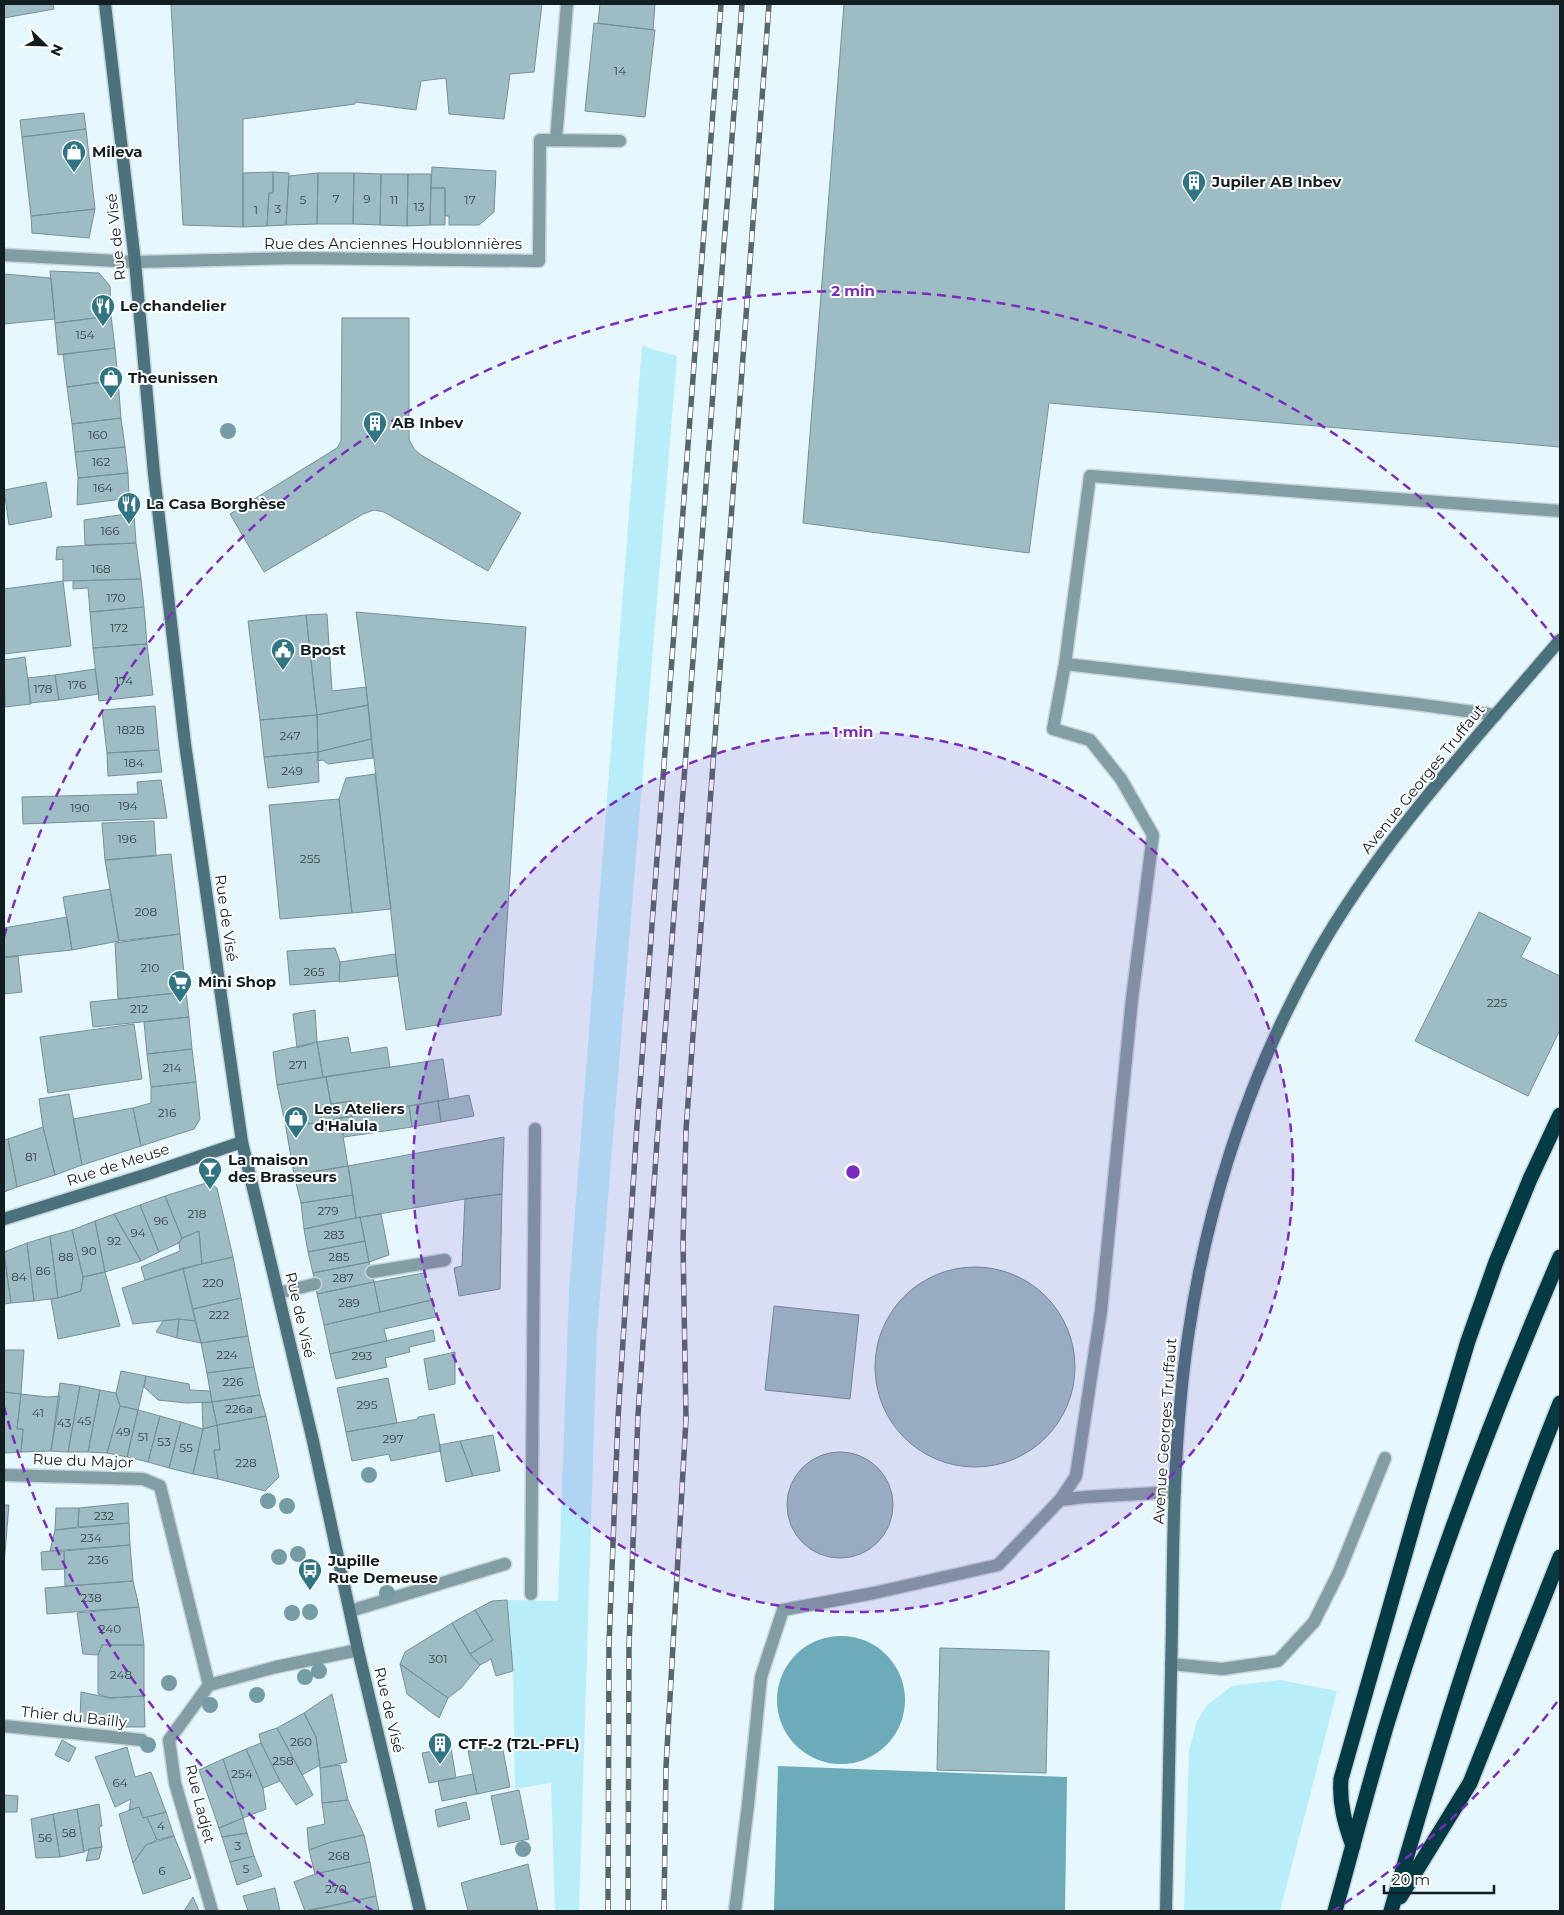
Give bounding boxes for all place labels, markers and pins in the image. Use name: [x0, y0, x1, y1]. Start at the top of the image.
shop icon: Mileva: [61, 139, 87, 173]
place label: Mileva: [92, 142, 143, 161]
building icon: Jupiler AB Inbev: [1181, 169, 1207, 203]
place label: Jupiler AB Inbev: [1211, 172, 1342, 191]
restaurant icon: Le chandelier: [90, 293, 116, 327]
place label: Le chandelier: [120, 296, 227, 315]
shop icon: Theunissen: [98, 365, 124, 399]
place label: Theunissen: [128, 368, 218, 387]
building icon: AB Inbev: [362, 410, 388, 444]
place label: AB Inbev: [391, 413, 464, 432]
restaurant icon: La Casa Borghèse: [116, 491, 142, 525]
place label: La Casa Borghèse: [146, 494, 286, 513]
public building icon: Bpost: [270, 637, 296, 671]
place label: Bpost: [300, 640, 347, 659]
supermarket icon: Mini Shop: [167, 969, 193, 1003]
place label: Mini Shop: [198, 972, 276, 991]
place label: Les Ateliers d'Halula: [314, 1099, 405, 1135]
shop icon: Les Ateliers d'Halula: [283, 1105, 309, 1139]
place label: La maison des Brasseurs: [228, 1150, 337, 1186]
bar icon: La maison des Brasseurs: [197, 1156, 223, 1190]
centre of rings: [844, 1163, 862, 1181]
place label: Jupille Rue Demeuse: [327, 1551, 438, 1587]
bus stop icon: Jupille Rue Demeuse: [297, 1557, 323, 1591]
building icon: CTF-2 (T2L-PFL): [427, 1731, 453, 1765]
place label: CTF-2 (T2L-PFL): [458, 1734, 580, 1753]

